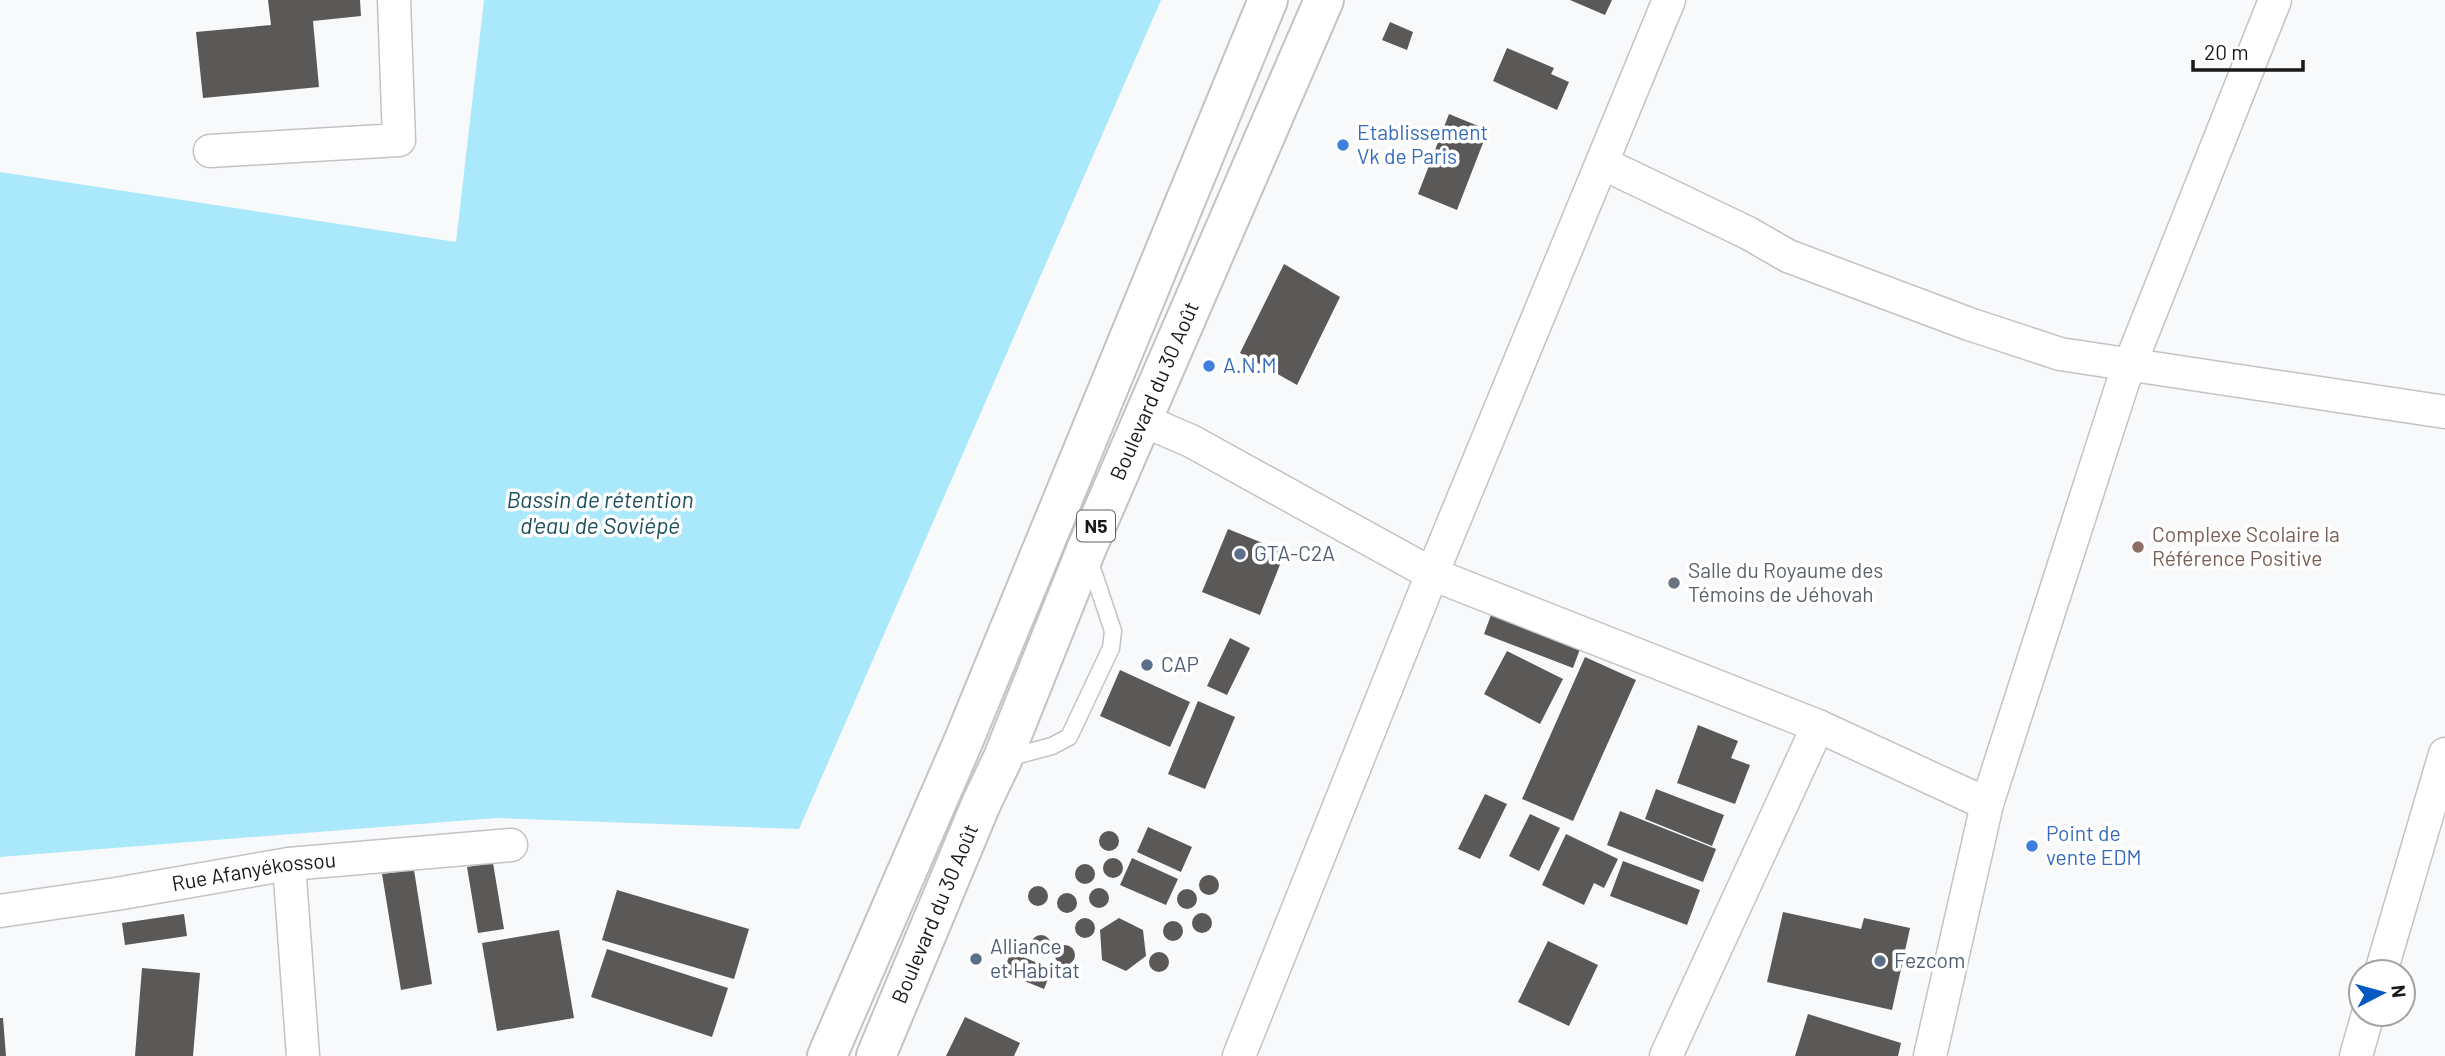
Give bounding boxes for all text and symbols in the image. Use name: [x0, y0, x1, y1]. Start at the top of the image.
scale bar: [2193, 28, 2303, 72]
text: 20 m: [2204, 39, 2249, 64]
place label: Etablissement Vk de Paris: [1357, 119, 1488, 168]
marker: Etablissement Vk de Paris: [1335, 137, 1351, 153]
street label: Boulevard du 30 Août: [1104, 297, 1203, 484]
place label: A.N.M: [1223, 352, 1277, 377]
marker: A.N.M: [1201, 358, 1217, 374]
water label: Bassin de rétention d'eau de Soviépé: [506, 485, 694, 539]
road number: N5: [1077, 510, 1115, 541]
place label: Complexe Scolaire la Référence Positive: [2152, 521, 2340, 570]
marker: Complexe Scolaire la Référence Positive: [2130, 539, 2146, 555]
place label: GTA-C2A: [1254, 540, 1335, 565]
marker: GTA-C2A: [1232, 546, 1248, 562]
place label: Salle du Royaume des Témoins de Jéhovah: [1688, 557, 1883, 606]
marker: Salle du Royaume des Témoins de Jéhovah: [1666, 575, 1682, 591]
place label: CAP: [1161, 651, 1199, 676]
marker: CAP: [1139, 657, 1155, 673]
street label: Boulevard du 30 Août: [885, 820, 982, 1007]
place label: Point de vente EDM: [2046, 820, 2142, 869]
marker: Point de vente EDM: [2024, 838, 2040, 854]
street label: Rue Afanyékossou: [170, 846, 337, 895]
place label: Alliance et Habitat: [990, 933, 1080, 982]
place label: Fezcom: [1894, 947, 1965, 972]
marker: Alliance et Habitat: [968, 951, 984, 967]
marker: Fezcom: [1872, 953, 1888, 969]
north arrow: [2347, 958, 2417, 1028]
text: N: [2387, 984, 2412, 999]

